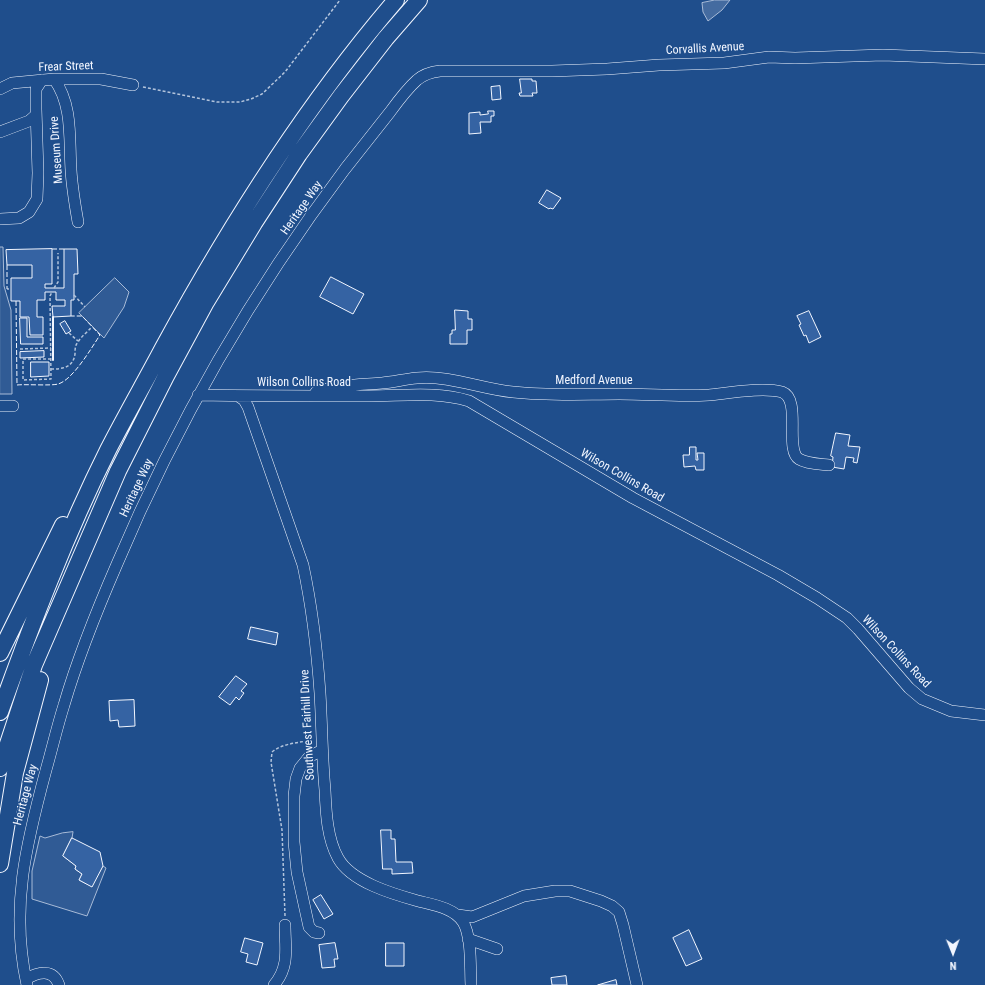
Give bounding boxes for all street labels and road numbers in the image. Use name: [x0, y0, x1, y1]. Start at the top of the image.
street label: Corvallis Avenue: [665, 40, 745, 58]
street label: Frear Street: [38, 59, 94, 75]
street label: Museum Drive: [47, 116, 67, 184]
street label: Heritage Way: [278, 178, 326, 238]
street label: Medford Avenue: [555, 374, 633, 388]
street label: Wilson Collins Road: [257, 376, 351, 390]
street label: Wilson Collins Road: [578, 446, 666, 506]
street label: Heritage Way: [117, 457, 157, 519]
street label: Wilson Collins Road: [859, 613, 933, 691]
street label: Southwest Fairhill Drive: [298, 669, 318, 781]
street label: Heritage Way: [11, 763, 41, 827]

